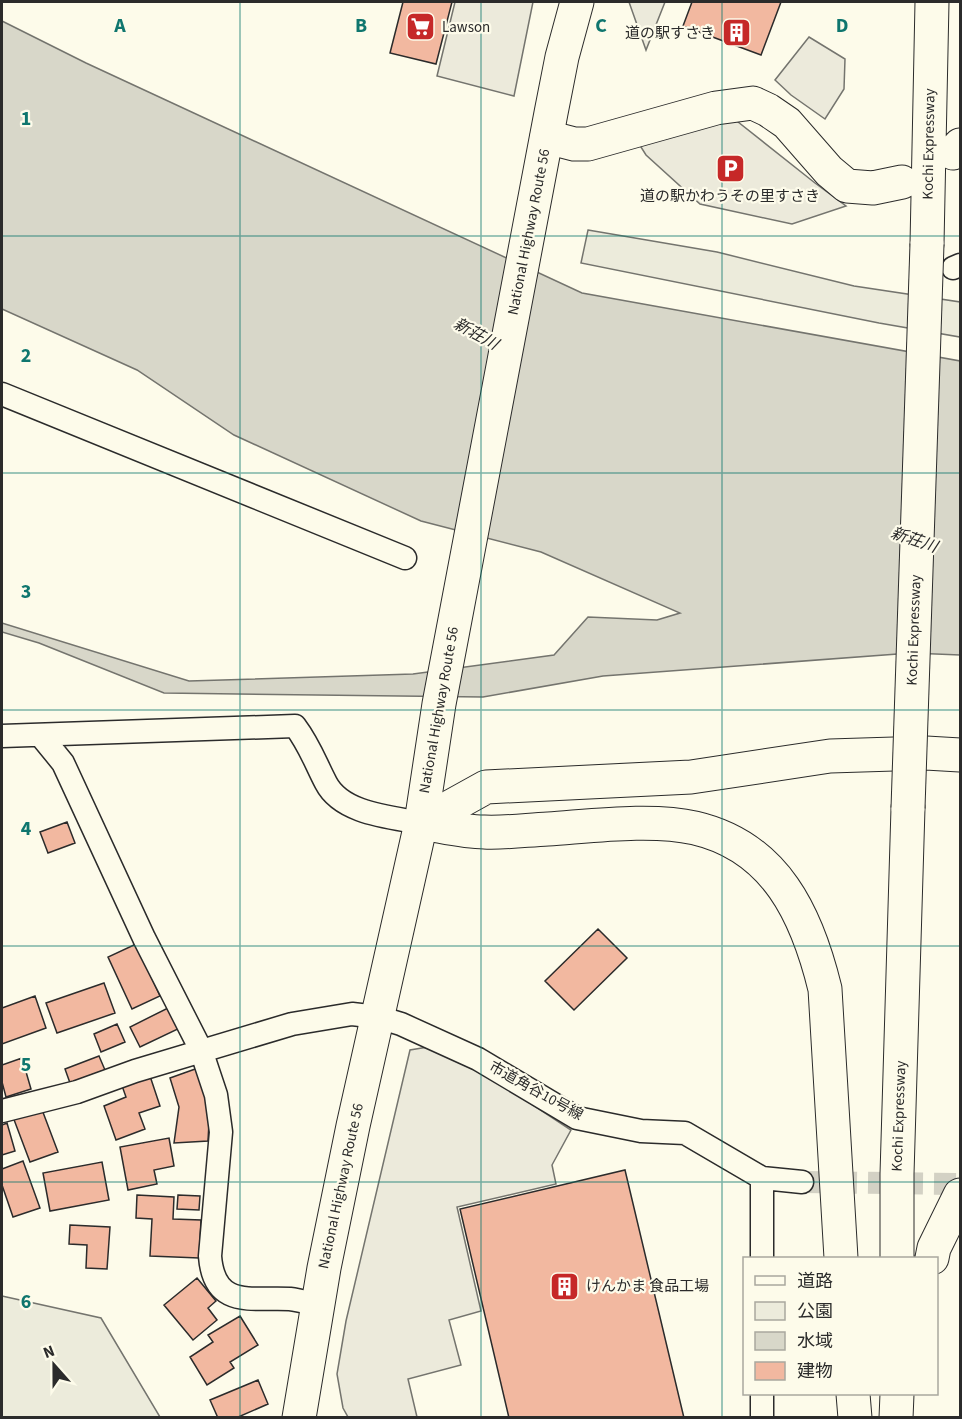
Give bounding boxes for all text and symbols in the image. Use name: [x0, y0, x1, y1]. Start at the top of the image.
supermarket icon: Lawson: [405, 11, 437, 43]
text: A: [113, 12, 126, 40]
text: B: [355, 12, 367, 40]
text: C: [595, 12, 607, 40]
text: D: [836, 12, 848, 40]
place label: Lawson: [442, 17, 490, 38]
building icon: 道の駅すさき: [720, 17, 752, 49]
place label: 道の駅すさき: [625, 23, 715, 44]
street label: Kochi Expressway: [918, 88, 940, 200]
text: 1: [21, 105, 31, 133]
street label: National Highway Route 56: [503, 147, 555, 317]
parking icon: 道の駅かわうその里すさき: [714, 153, 746, 185]
place label: 道の駅かわうその里すさき: [640, 186, 820, 207]
water label: 新荘川: [450, 313, 504, 356]
text: 2: [21, 342, 31, 370]
water label: 新荘川: [888, 522, 942, 559]
street label: Kochi Expressway: [902, 574, 926, 686]
text: 3: [21, 578, 31, 606]
street label: National Highway Route 56: [414, 625, 464, 795]
text: 4: [21, 815, 32, 843]
text: 5: [21, 1051, 31, 1079]
street label: 市道角谷10号線: [485, 1056, 587, 1126]
street label: Kochi Expressway: [887, 1060, 911, 1172]
street label: National Highway Route 56: [313, 1101, 369, 1271]
legend: [743, 1257, 938, 1395]
text: 道路: [797, 1269, 833, 1294]
building icon: けんかま 食品工場: [549, 1270, 581, 1302]
place label: けんかま 食品工場: [586, 1276, 709, 1297]
text: 6: [21, 1288, 31, 1316]
text: 公園: [797, 1299, 833, 1324]
text: 水域: [797, 1329, 833, 1354]
north arrow: [24, 1335, 84, 1395]
text: N: [40, 1340, 58, 1364]
text: 建物: [797, 1359, 833, 1384]

